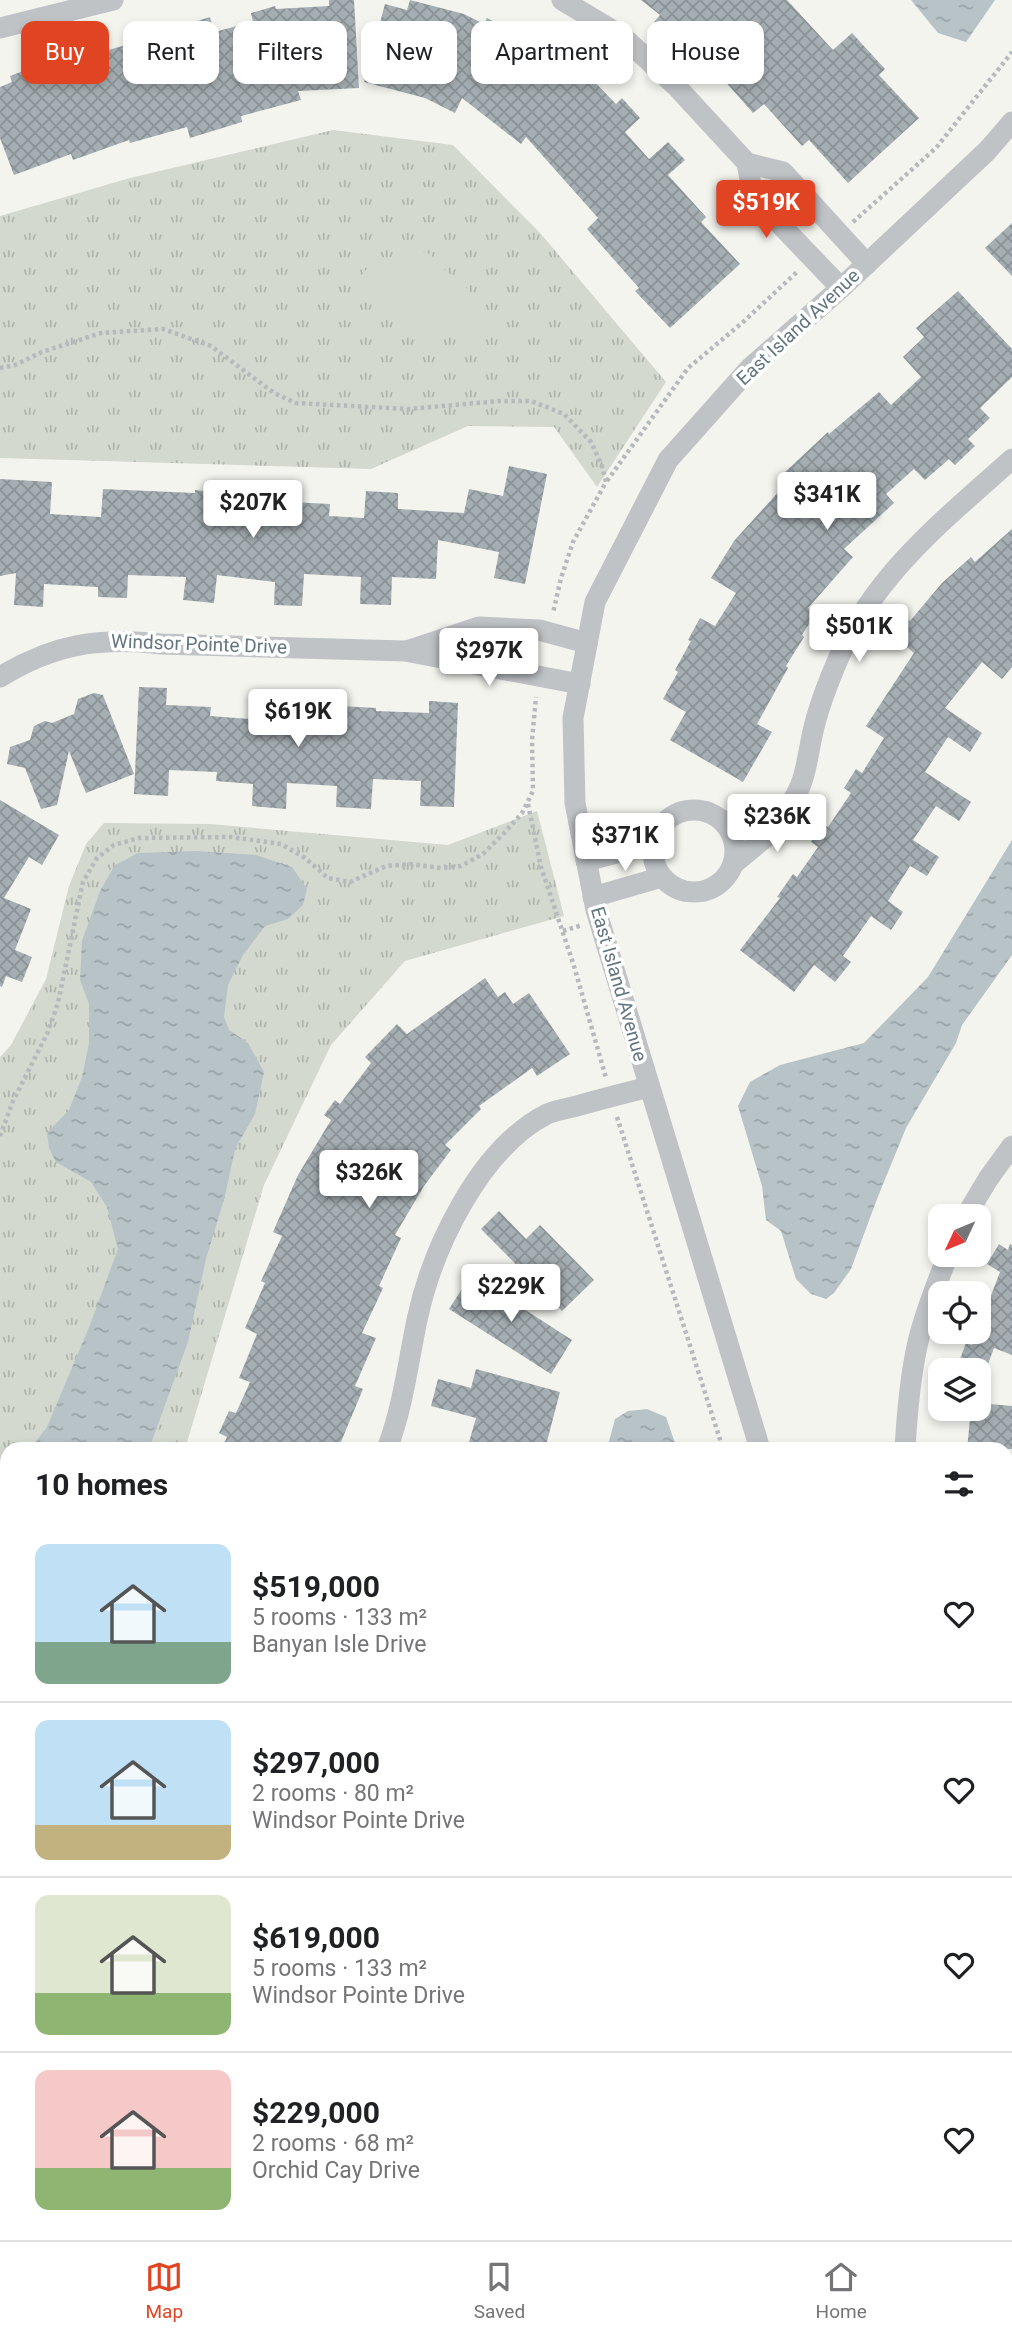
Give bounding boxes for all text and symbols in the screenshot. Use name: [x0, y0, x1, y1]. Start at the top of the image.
chip: Buy: [21, 21, 109, 84]
chip: Rent: [123, 21, 219, 84]
chip: Filters: [233, 21, 347, 84]
chip: New: [361, 21, 457, 84]
chip: Apartment: [471, 21, 633, 84]
chip: House: [647, 21, 764, 84]
pin: $519K: [717, 180, 815, 240]
text: $519K: [732, 189, 800, 216]
street label: East Island Avenue: [732, 264, 864, 390]
pin: $341K: [778, 472, 876, 532]
pin: $207K: [204, 480, 302, 540]
text: $341K: [793, 481, 861, 508]
text: $207K: [219, 489, 287, 516]
pin: $501K: [810, 604, 908, 664]
text: $501K: [825, 613, 893, 640]
pin: $297K: [440, 628, 538, 688]
street label: Windsor Pointe Drive: [111, 629, 287, 659]
text: $297K: [455, 637, 523, 664]
pin: $619K: [249, 690, 347, 749]
text: $619K: [264, 698, 332, 725]
pin: $236K: [728, 794, 826, 854]
text: $236K: [743, 803, 811, 830]
pin: $371K: [576, 814, 674, 873]
text: $371K: [591, 822, 659, 849]
street label: East Island Avenue: [586, 904, 652, 1064]
pin: $326K: [320, 1150, 418, 1210]
text: $326K: [335, 1159, 403, 1186]
north arrow: [928, 1204, 990, 1267]
map controls: [928, 1204, 991, 1421]
pin: $229K: [462, 1264, 560, 1324]
text: $229K: [477, 1273, 545, 1300]
button: locate: [928, 1281, 991, 1344]
button: layers: [928, 1358, 991, 1421]
icon: filters: [940, 1465, 978, 1503]
text: 10 homes: [35, 1467, 168, 1502]
text: $519,000: [252, 1569, 380, 1604]
icon: home: [91, 1572, 175, 1656]
icon: heart: [940, 1595, 978, 1633]
text: 5 rooms · 133 m²: [252, 1604, 427, 1631]
text: Banyan Isle Drive: [252, 1631, 426, 1658]
text: $297,000: [252, 1745, 380, 1780]
icon: home: [91, 1748, 175, 1832]
icon: heart: [940, 1771, 978, 1809]
text: 2 rooms · 80 m²: [252, 1780, 414, 1807]
text: Windsor Pointe Drive: [252, 1807, 465, 1834]
text: $619,000: [252, 1920, 380, 1955]
icon: home: [91, 1923, 175, 2007]
icon: heart: [940, 1946, 978, 1984]
text: 5 rooms · 133 m²: [252, 1955, 427, 1982]
text: Windsor Pointe Drive: [252, 1982, 465, 2009]
text: $229,000: [252, 2095, 380, 2130]
icon: home: [91, 2098, 175, 2182]
icon: heart: [940, 2121, 978, 2159]
text: 2 rooms · 68 m²: [252, 2130, 414, 2157]
text: Orchid Cay Drive: [252, 2157, 420, 2184]
tab: Map: [145, 2258, 183, 2323]
tab: Saved: [474, 2258, 525, 2323]
tab: Home: [816, 2258, 867, 2323]

